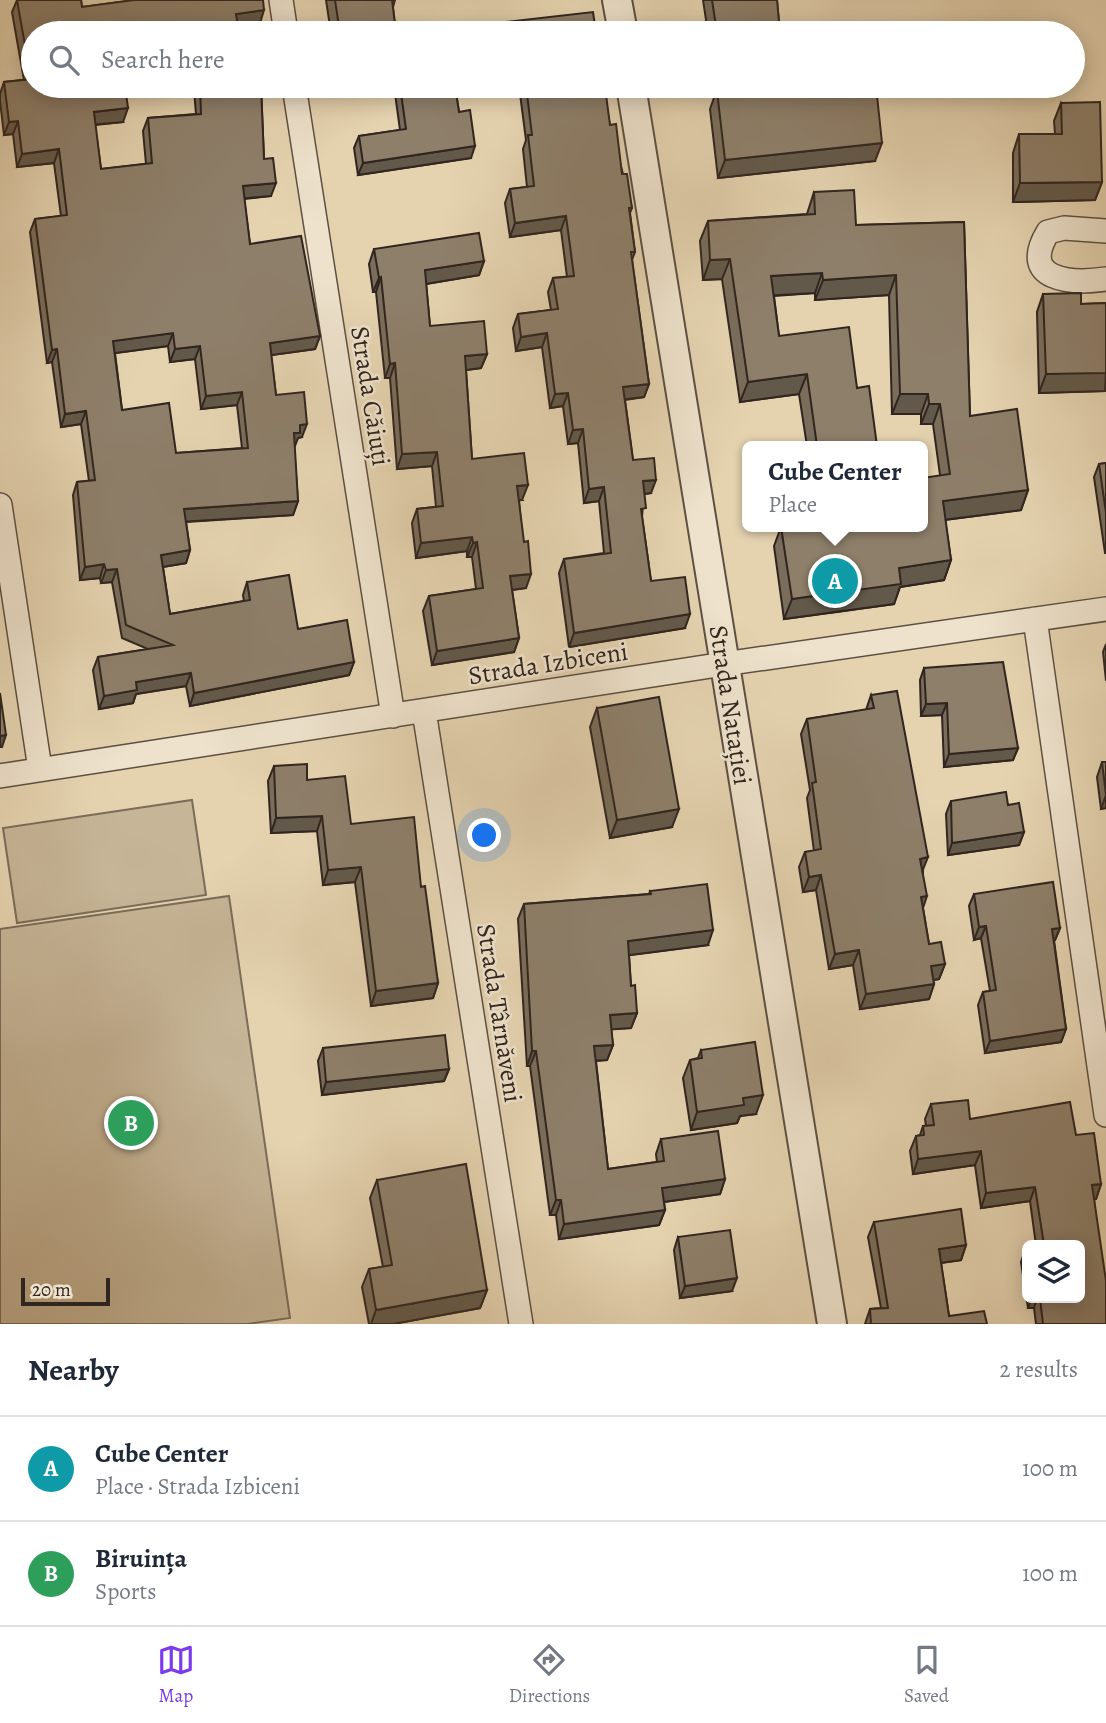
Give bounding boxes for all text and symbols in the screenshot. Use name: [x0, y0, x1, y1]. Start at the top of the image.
search box: [21, 21, 1085, 98]
icon: search: [45, 41, 83, 79]
text: Search here: [101, 42, 225, 77]
street label: Strada Căiuți: [342, 324, 399, 469]
popup: [742, 441, 928, 532]
text: Cube Center: [768, 454, 902, 489]
text: Place: [768, 489, 817, 520]
pin: A: [812, 555, 858, 607]
street label: Strada Natației: [701, 623, 760, 787]
street label: Strada Izbiceni: [466, 634, 630, 693]
your location: [467, 818, 501, 852]
street label: Strada Târnăveni: [468, 921, 531, 1105]
pin: B: [108, 1097, 154, 1149]
map controls: [1022, 1240, 1085, 1303]
button: layers: [1022, 1240, 1085, 1303]
scale bar: [21, 1275, 110, 1307]
text: 20 m: [32, 1277, 71, 1303]
text: Nearby: [28, 1350, 119, 1390]
text: 2 results: [1000, 1354, 1078, 1385]
text: Cube Center: [95, 1436, 229, 1471]
text: A: [44, 1453, 58, 1484]
text: 100 m: [1022, 1453, 1078, 1484]
text: Place · Strada Izbiceni: [95, 1471, 300, 1502]
text: Biruința: [95, 1541, 187, 1576]
text: B: [44, 1558, 58, 1589]
text: 100 m: [1022, 1558, 1078, 1589]
text: Sports: [95, 1576, 156, 1607]
tab: Map: [157, 1641, 195, 1709]
tab: Directions: [509, 1641, 590, 1709]
tab: Saved: [904, 1641, 949, 1709]

